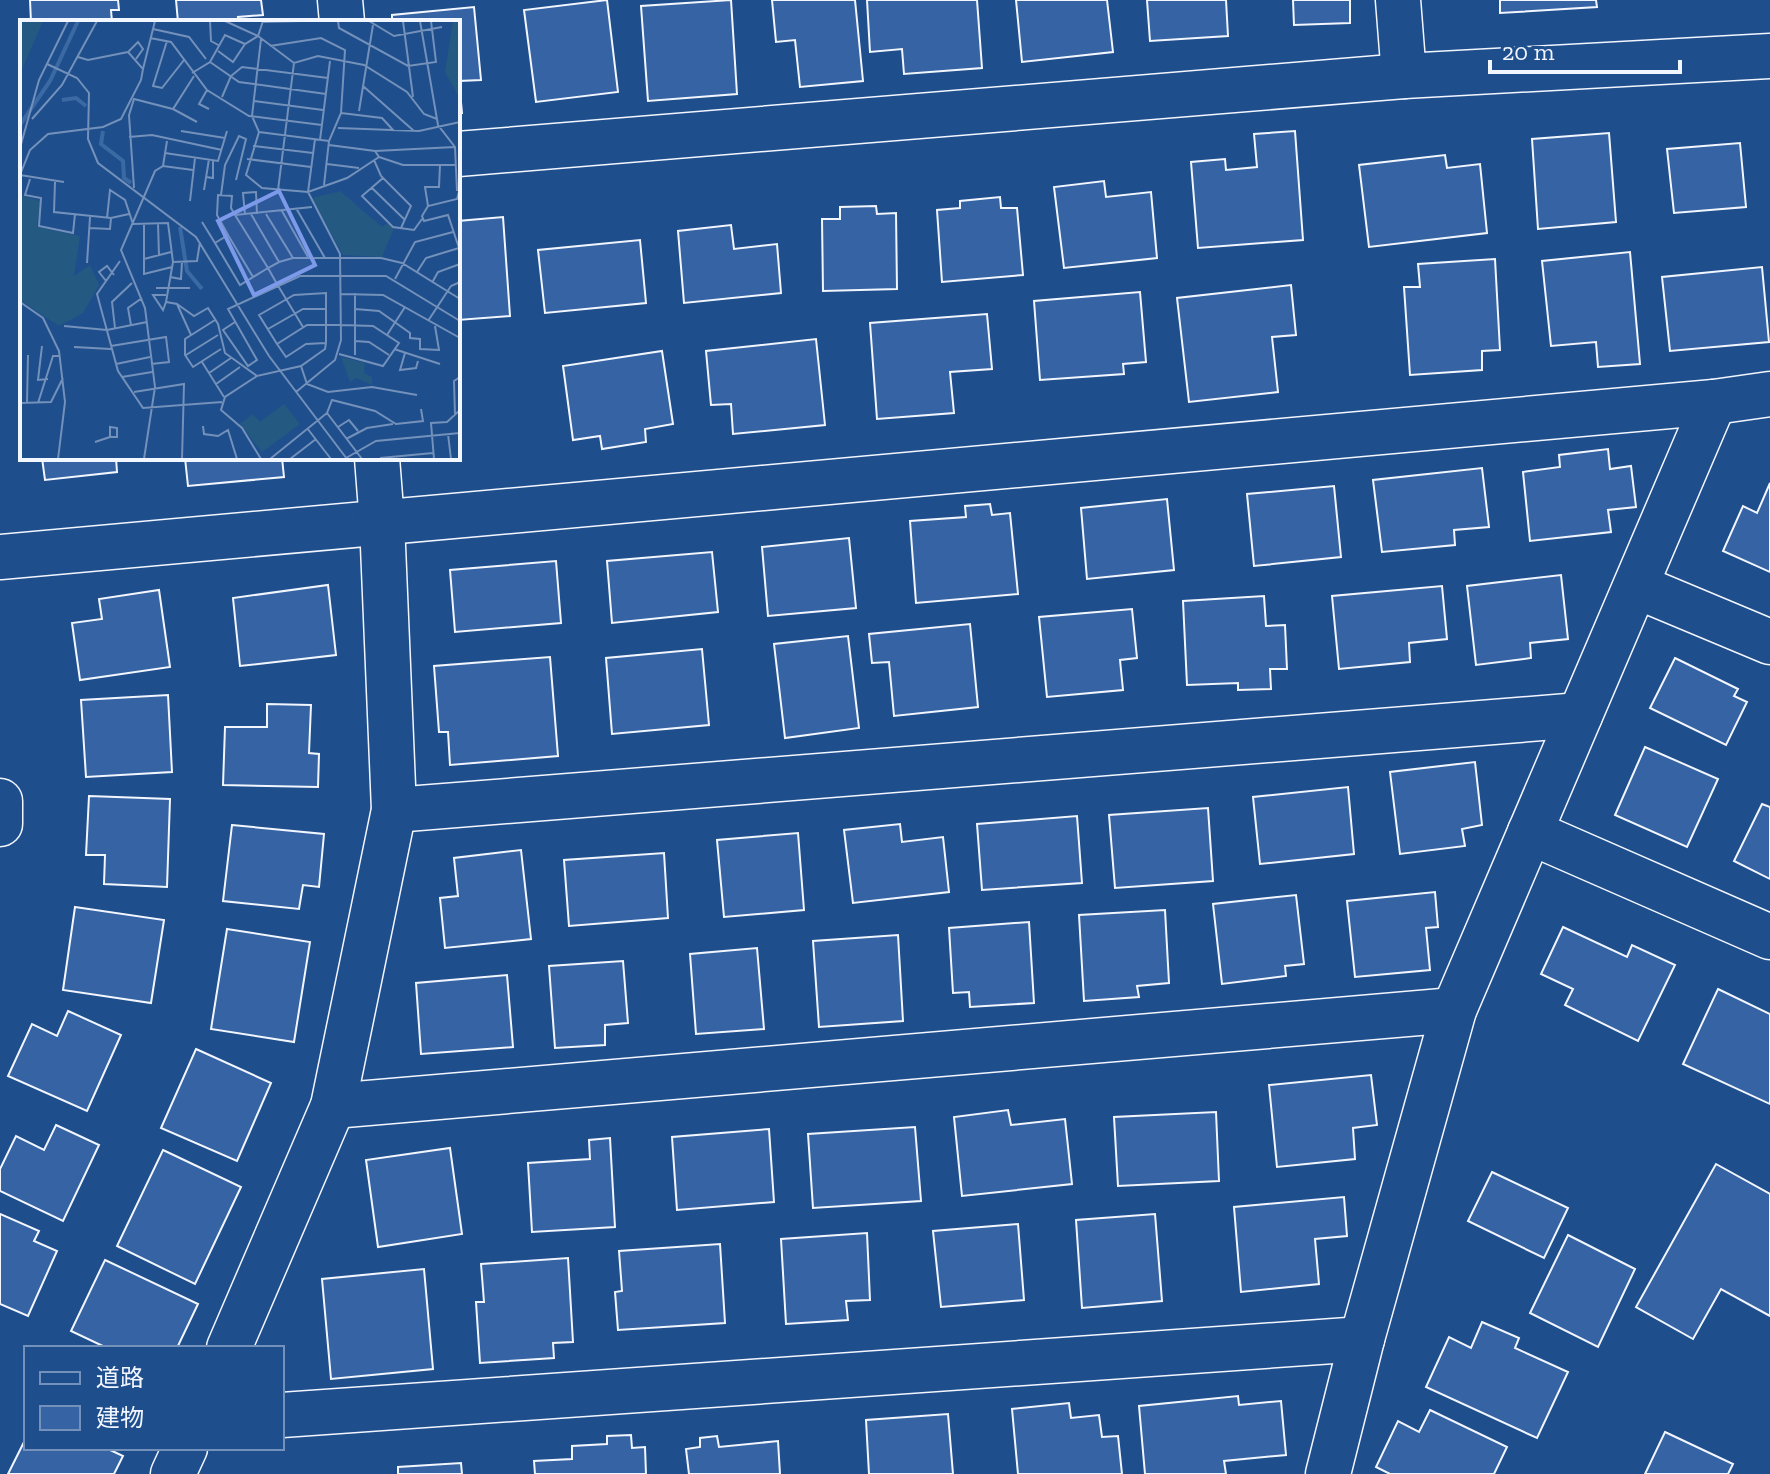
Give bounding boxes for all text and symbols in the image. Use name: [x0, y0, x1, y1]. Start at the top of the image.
inset map: [20, 20, 460, 460]
scale bar: [1490, 24, 1680, 74]
text: 20 m: [1502, 37, 1555, 66]
legend: [24, 1346, 284, 1450]
text: 道路: [96, 1363, 144, 1392]
text: 建物: [96, 1403, 144, 1432]

